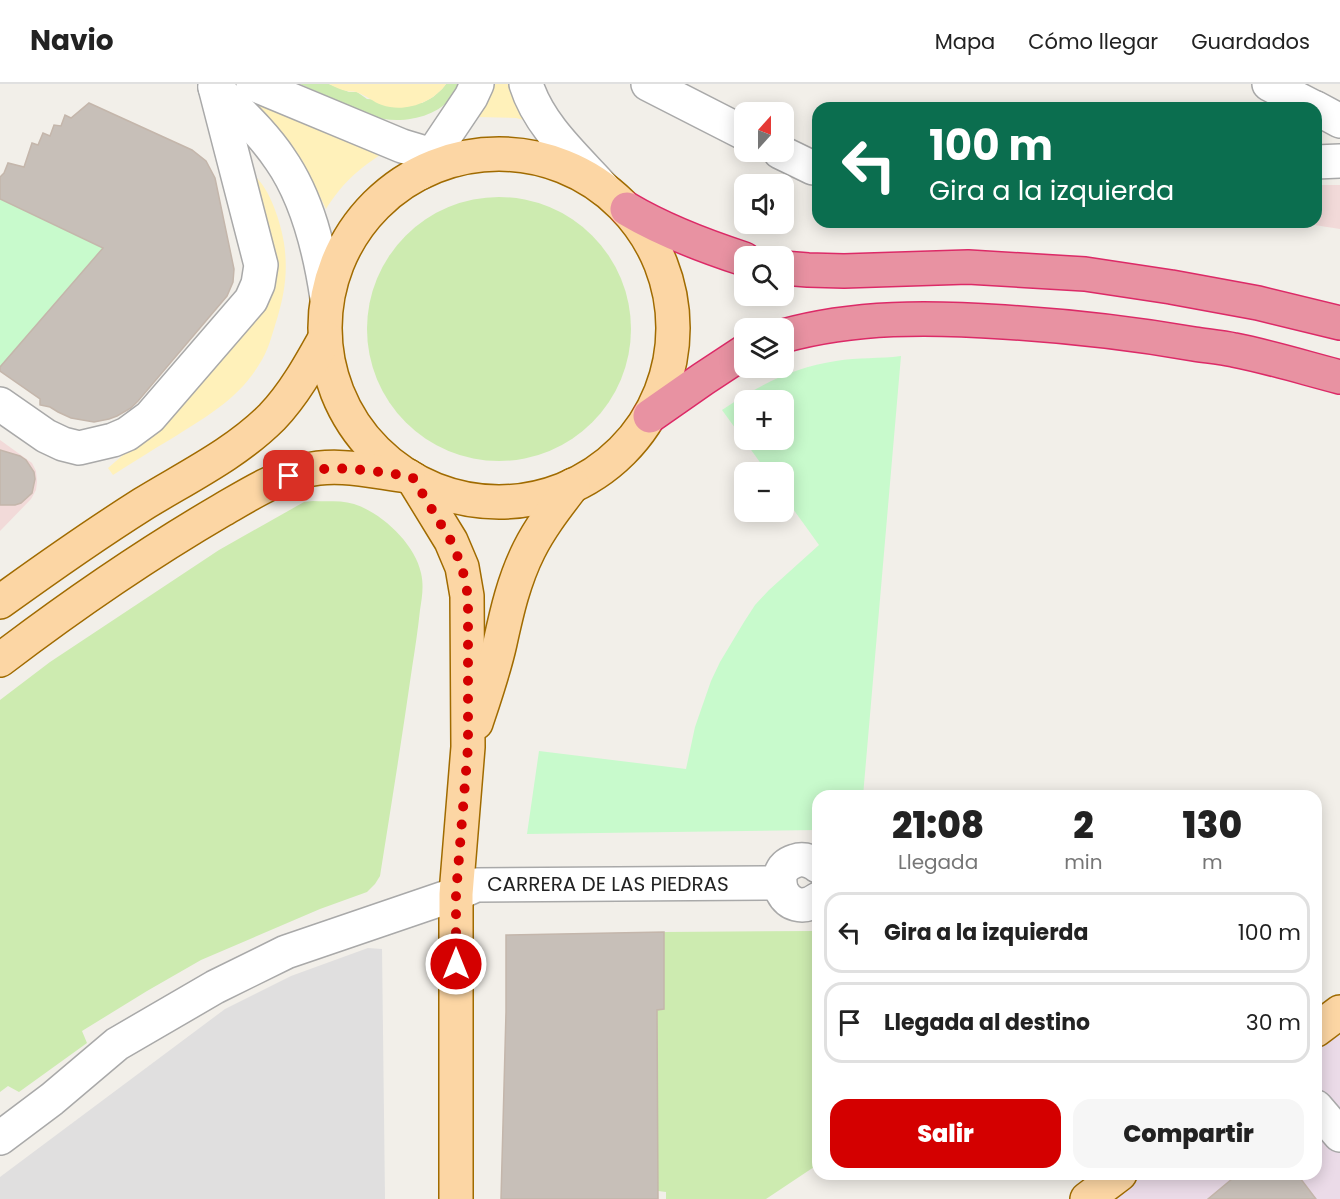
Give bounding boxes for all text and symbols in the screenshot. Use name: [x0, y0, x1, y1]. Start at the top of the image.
text: Navio: [30, 21, 114, 60]
text: Mapa: [935, 27, 995, 56]
text: Cómo llegar: [1028, 27, 1158, 56]
text: Guardados: [1191, 27, 1310, 56]
north arrow: [734, 102, 794, 162]
map controls: [734, 102, 794, 522]
text: 100 m: [929, 116, 1053, 175]
icon: left: [830, 126, 908, 204]
text: Gira a la izquierda: [929, 172, 1174, 209]
button: sound: [734, 174, 794, 234]
button: search: [734, 246, 794, 306]
button: layers: [734, 318, 794, 378]
button: +: [734, 390, 794, 450]
pin: [263, 450, 314, 501]
icon: arrive: [272, 459, 305, 492]
button: −: [734, 462, 794, 522]
text: 21:08: [892, 800, 984, 851]
text: 2: [1073, 800, 1094, 851]
text: 130: [1183, 800, 1242, 851]
text: Llegada: [898, 848, 978, 876]
text: min: [1064, 848, 1103, 876]
text: m: [1202, 848, 1223, 876]
street label: CARRERA DE LAS PIEDRAS: [487, 870, 729, 898]
icon: left: [833, 916, 866, 949]
text: Gira a la izquierda: [884, 917, 1088, 948]
text: 100 m: [1238, 917, 1301, 948]
position arrow: [424, 932, 488, 996]
icon: arrive: [833, 1006, 866, 1039]
text: Llegada al destino: [884, 1007, 1090, 1038]
text: 30 m: [1246, 1007, 1301, 1038]
button: Salir: [830, 1099, 1061, 1168]
button: Compartir: [1073, 1099, 1304, 1168]

